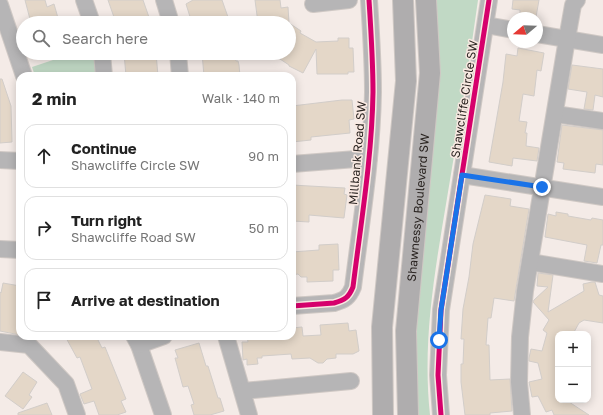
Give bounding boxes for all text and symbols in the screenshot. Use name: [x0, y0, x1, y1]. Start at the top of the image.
north arrow: [507, 12, 543, 48]
search box: [16, 16, 296, 60]
icon: search: [30, 27, 52, 49]
text: Search here: [62, 29, 148, 47]
street label: Shawcliffe Circle SW: [447, 39, 481, 159]
text: 2 min: [32, 88, 76, 109]
text: Walk · 140 m: [202, 90, 280, 106]
street label: Millbank Road SW: [345, 100, 369, 205]
street label: Shawnessy Boulevard SW: [403, 132, 432, 282]
text: Continue: [71, 139, 137, 157]
icon: ahead: [33, 145, 55, 167]
text: 90 m: [248, 148, 279, 164]
text: Shawcliffe Circle SW: [71, 157, 200, 173]
route end: [533, 178, 551, 196]
text: Turn right: [71, 211, 142, 229]
icon: right: [33, 217, 55, 239]
text: 50 m: [249, 220, 279, 236]
text: Shawcliffe Road SW: [71, 229, 196, 245]
icon: arrive: [33, 289, 55, 311]
text: Arrive at destination: [71, 291, 220, 309]
route start: [430, 331, 448, 349]
map controls: [555, 331, 591, 403]
button: +: [555, 331, 591, 367]
button: −: [555, 367, 591, 403]

